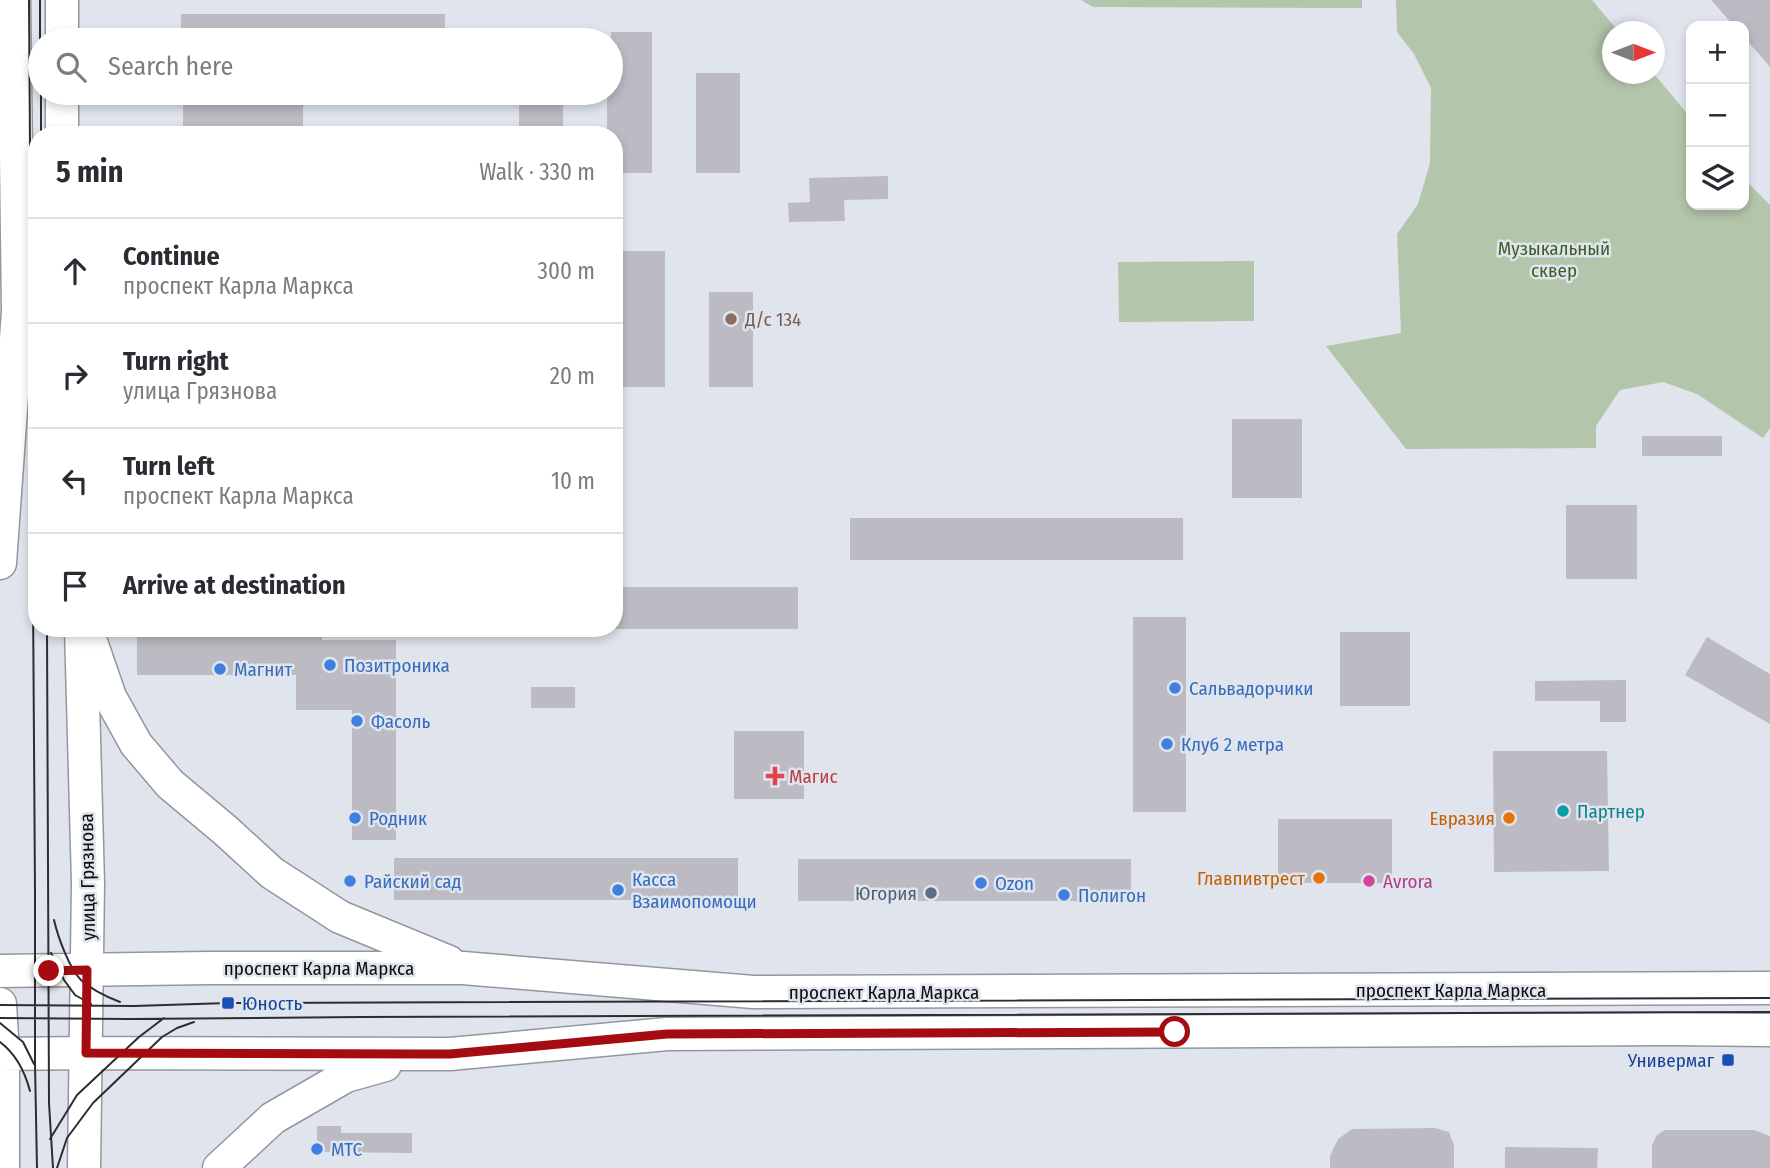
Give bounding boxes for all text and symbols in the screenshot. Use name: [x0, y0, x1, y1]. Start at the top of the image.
north arrow: [1602, 21, 1665, 84]
map controls: [1686, 21, 1749, 210]
button: +: [1686, 21, 1749, 84]
search box: [28, 28, 623, 105]
icon: search: [52, 48, 90, 86]
text: Search here: [108, 51, 233, 82]
button: −: [1686, 84, 1749, 147]
button: layers: [1686, 147, 1749, 210]
text: 5 min: [56, 154, 123, 190]
text: Walk · 330 m: [479, 158, 595, 186]
park label: Музыкальный сквер: [1498, 237, 1610, 282]
text: Continue: [123, 241, 220, 272]
icon: ahead: [56, 252, 94, 290]
text: 300 m: [538, 257, 595, 285]
text: проспект Карла Маркса: [123, 272, 354, 300]
place label: Д/с 134: [744, 308, 801, 331]
marker: Д/с 134: [723, 311, 739, 327]
text: Turn right: [123, 346, 229, 377]
icon: right: [56, 357, 94, 395]
text: 20 m: [550, 362, 595, 390]
text: улица Грязнова: [123, 377, 277, 405]
text: Turn left: [123, 451, 215, 482]
icon: left: [56, 462, 94, 500]
text: 10 m: [551, 467, 595, 495]
text: проспект Карла Маркса: [123, 482, 354, 510]
icon: arrive: [56, 567, 94, 605]
text: Arrive at destination: [123, 570, 346, 601]
place label: Позитроника: [344, 654, 450, 677]
marker: Позитроника: [322, 657, 338, 673]
place label: Магнит: [234, 658, 293, 681]
marker: Магнит: [212, 661, 228, 677]
place label: Сальвадорчики: [1189, 677, 1313, 700]
marker: Сальвадорчики: [1167, 680, 1183, 696]
place label: Фасоль: [371, 710, 430, 733]
marker: Фасоль: [349, 713, 365, 729]
place label: Клуб 2 метра: [1181, 733, 1284, 756]
marker: Клуб 2 метра: [1159, 736, 1175, 752]
place label: Магис: [789, 765, 838, 788]
marker: Магис: [767, 768, 783, 784]
place label: Партнер: [1577, 800, 1645, 823]
marker: Партнер: [1555, 803, 1571, 819]
place label: Родник: [369, 807, 427, 830]
place label: Евразия: [1429, 807, 1495, 830]
marker: Родник: [347, 810, 363, 826]
marker: Евразия: [1501, 810, 1517, 826]
street label: улица Грязнова: [75, 813, 100, 941]
place label: Главпивтрест: [1197, 867, 1305, 890]
place label: Касса Взаимопомощи: [632, 868, 757, 913]
place label: Райский сад: [364, 870, 461, 893]
marker: Главпивтрест: [1311, 870, 1327, 886]
place label: Avrora: [1383, 870, 1433, 893]
place label: Ozon: [995, 872, 1034, 895]
marker: Райский сад: [342, 873, 358, 889]
marker: Avrora: [1361, 873, 1377, 889]
marker: Ozon: [973, 875, 989, 891]
marker: Касса Взаимопомощи: [610, 882, 626, 898]
place label: Югория: [855, 882, 917, 905]
place label: Полигон: [1078, 884, 1146, 907]
marker: Югория: [923, 885, 939, 901]
marker: Полигон: [1056, 887, 1072, 903]
route end: [33, 955, 64, 986]
street label: проспект Карла Маркса: [224, 957, 414, 980]
street label: проспект Карла Маркса: [1356, 979, 1546, 1002]
street label: проспект Карла Маркса: [789, 981, 979, 1004]
place label: Юность: [242, 992, 302, 1015]
marker: Юность: [220, 995, 236, 1011]
route start: [1159, 1016, 1190, 1047]
place label: Универмаг: [1627, 1049, 1715, 1072]
marker: Универмаг: [1720, 1052, 1736, 1068]
place label: МТС: [331, 1138, 362, 1161]
marker: МТС: [309, 1141, 325, 1157]

